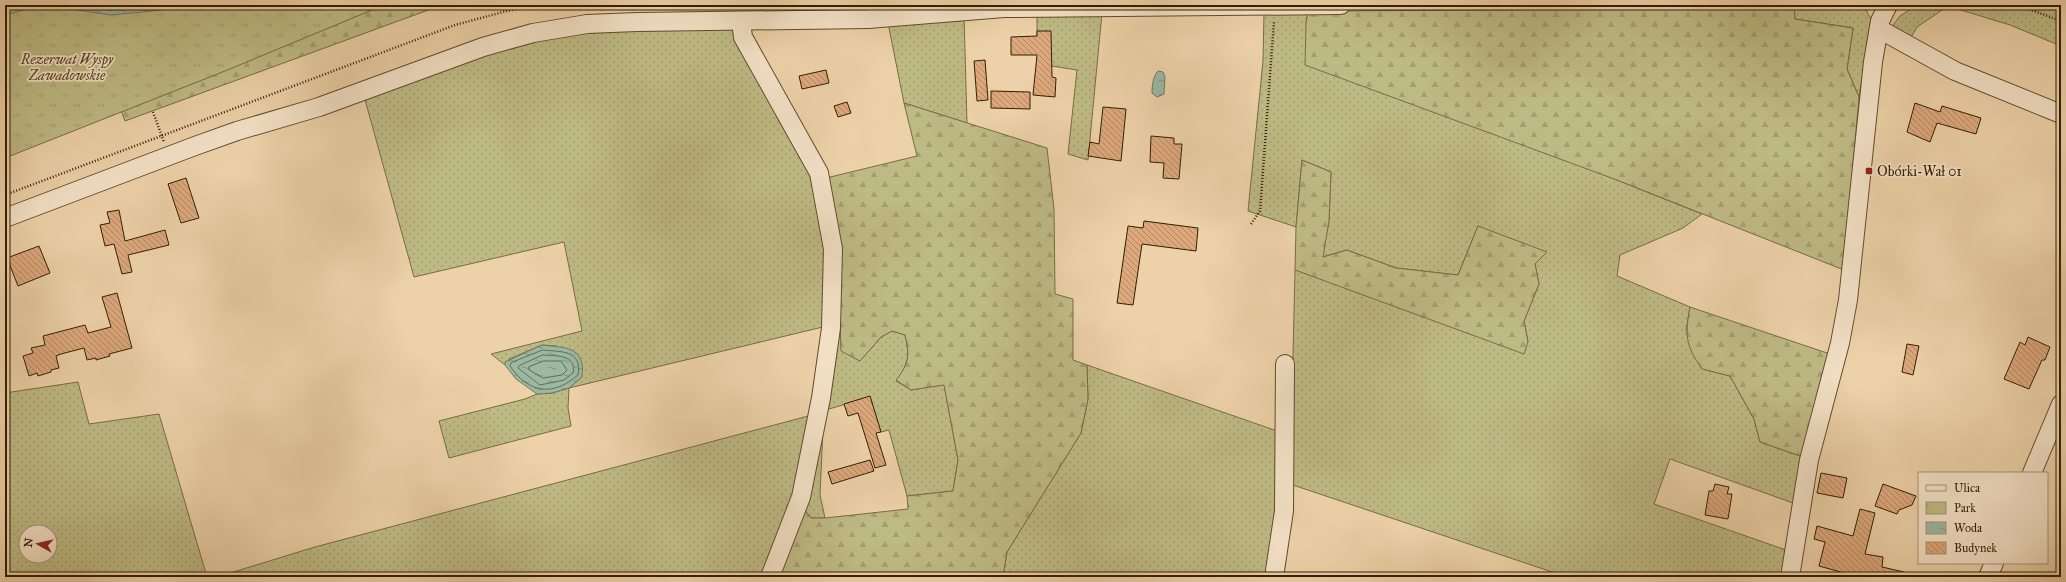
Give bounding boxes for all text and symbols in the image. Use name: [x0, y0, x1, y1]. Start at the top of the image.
park label: Rezerwat Wyspy Zawadowskie: [20, 51, 114, 84]
place label: Obórki-Wał 01: [1877, 163, 1962, 180]
marker: Obórki-Wał 01: [1864, 166, 1874, 176]
legend: [1918, 472, 2048, 564]
text: Ulica: [1954, 481, 1981, 495]
text: Park: [1954, 501, 1976, 515]
text: Woda: [1954, 521, 1983, 535]
north arrow: [18, 524, 58, 564]
text: N: [22, 536, 36, 548]
text: Budynek: [1954, 541, 1997, 555]

